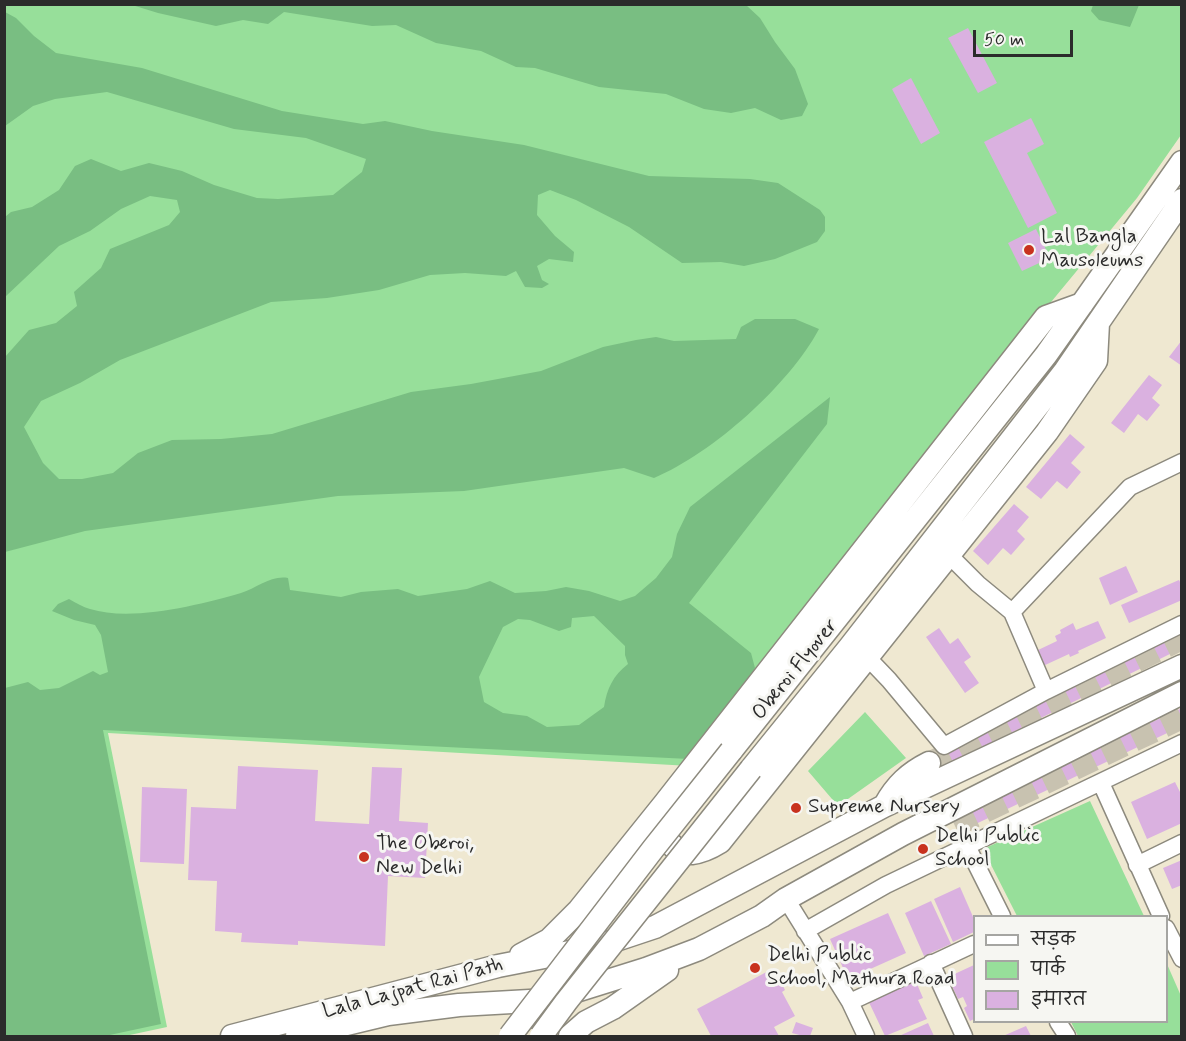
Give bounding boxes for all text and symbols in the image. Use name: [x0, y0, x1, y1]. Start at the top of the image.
scale bar: [976, 18, 1076, 56]
text: 50 m: [984, 28, 1024, 52]
place label: Lal Bangla Mausoleums: [1041, 225, 1143, 275]
marker: Lal Bangla Mausoleums: [1022, 243, 1036, 257]
street label: Oberoi Flyover: [747, 614, 845, 726]
place label: Supreme Nursery: [808, 795, 960, 821]
marker: Supreme Nursery: [789, 801, 803, 815]
place label: Delhi Public School: [935, 824, 1040, 874]
place label: The Oberoi, New Delhi: [376, 832, 474, 882]
marker: Delhi Public School: [916, 842, 930, 856]
marker: The Oberoi, New Delhi: [357, 850, 371, 864]
legend: [973, 915, 1168, 1023]
text: सड़क: [1031, 928, 1075, 952]
place label: Delhi Public School, Mathura Road: [767, 943, 955, 993]
street label: Lala Lajpat Rai Path: [320, 953, 506, 1025]
text: पार्क: [1031, 958, 1065, 982]
marker: Delhi Public School, Mathura Road: [748, 961, 762, 975]
text: इमारत: [1031, 988, 1086, 1012]

